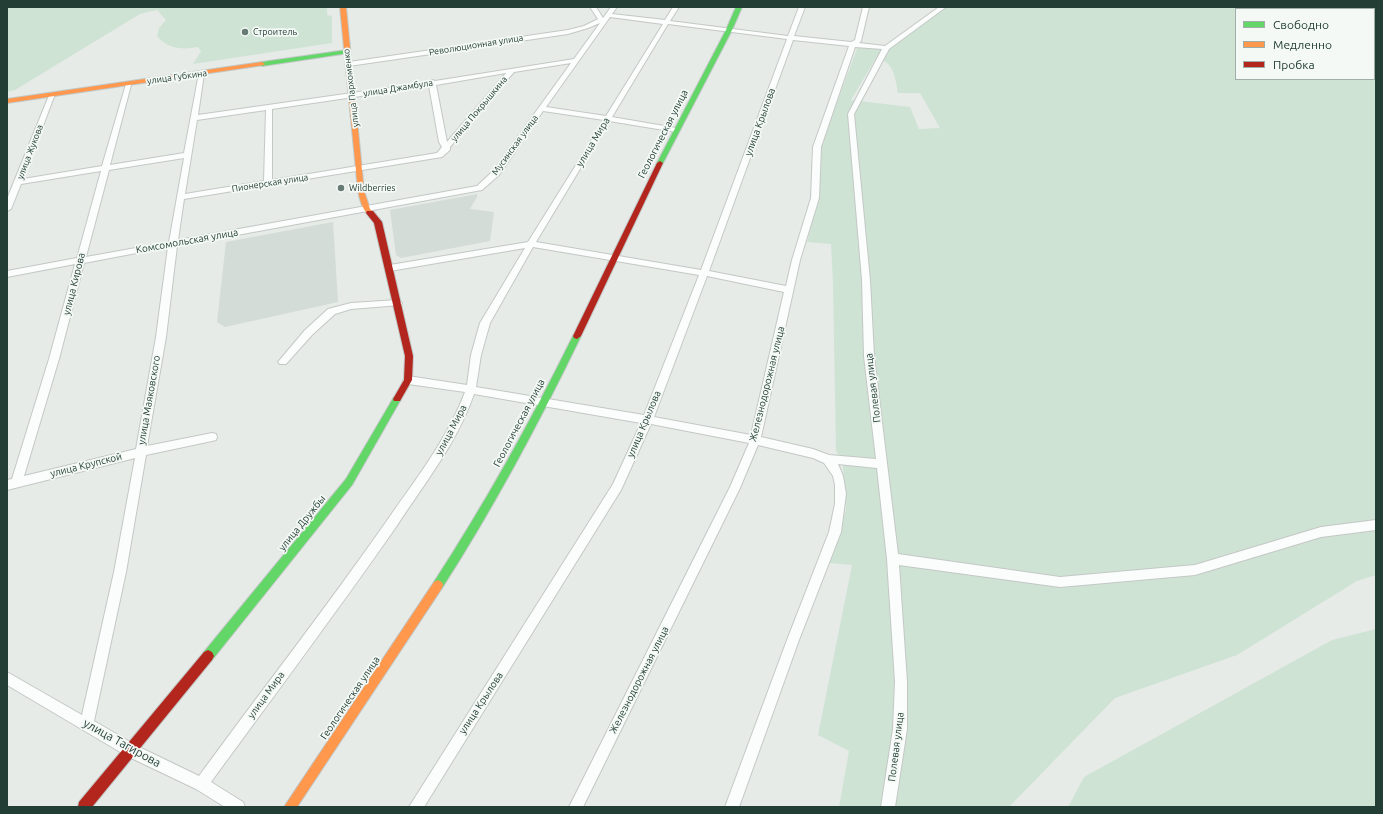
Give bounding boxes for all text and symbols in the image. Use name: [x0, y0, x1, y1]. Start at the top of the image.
legend: [1235, 8, 1375, 80]
text: Свободно: [1273, 18, 1329, 31]
marker: Строитель: [240, 27, 250, 37]
place label: Строитель: [253, 27, 297, 37]
street label: Революционная улица: [428, 32, 524, 58]
text: Медленно: [1273, 38, 1332, 51]
street label: улица Пархоменко: [341, 48, 361, 128]
text: Пробка: [1273, 58, 1315, 71]
street label: улица Губкина: [146, 67, 208, 87]
street label: улица Покрышкина: [449, 74, 509, 144]
street label: улица Джамбула: [362, 77, 434, 99]
street label: улица Крылова: [742, 86, 778, 158]
street label: Геологическая улица: [635, 88, 691, 180]
street label: Мусинская улица: [490, 113, 540, 177]
street label: улица Мира: [574, 115, 612, 169]
street label: улица Жукова: [15, 123, 45, 181]
street label: Пионерская улица: [231, 172, 309, 194]
marker: Wildberries: [336, 183, 346, 193]
place label: Wildberries: [349, 183, 395, 193]
street label: Комсомольская улица: [135, 226, 239, 256]
street label: улица Кирова: [60, 251, 88, 317]
street label: Железнодорожная улица: [747, 325, 787, 443]
street label: Полевая улица: [863, 353, 883, 423]
street label: улица Маяковского: [135, 354, 163, 446]
street label: Геологическая улица: [491, 377, 547, 469]
street label: улица Крылова: [625, 389, 663, 459]
street label: улица Мира: [433, 403, 469, 457]
street label: улица Крупской: [49, 450, 123, 480]
street label: улица Дружбы: [276, 493, 328, 553]
street label: Железнодорожная улица: [607, 624, 671, 736]
street label: Геологическая улица: [318, 654, 382, 742]
street label: улица Мира: [245, 669, 287, 721]
street label: улица Крылова: [457, 670, 505, 736]
street label: Полевая улица: [886, 712, 906, 782]
street label: улица Тагирова: [81, 716, 163, 770]

